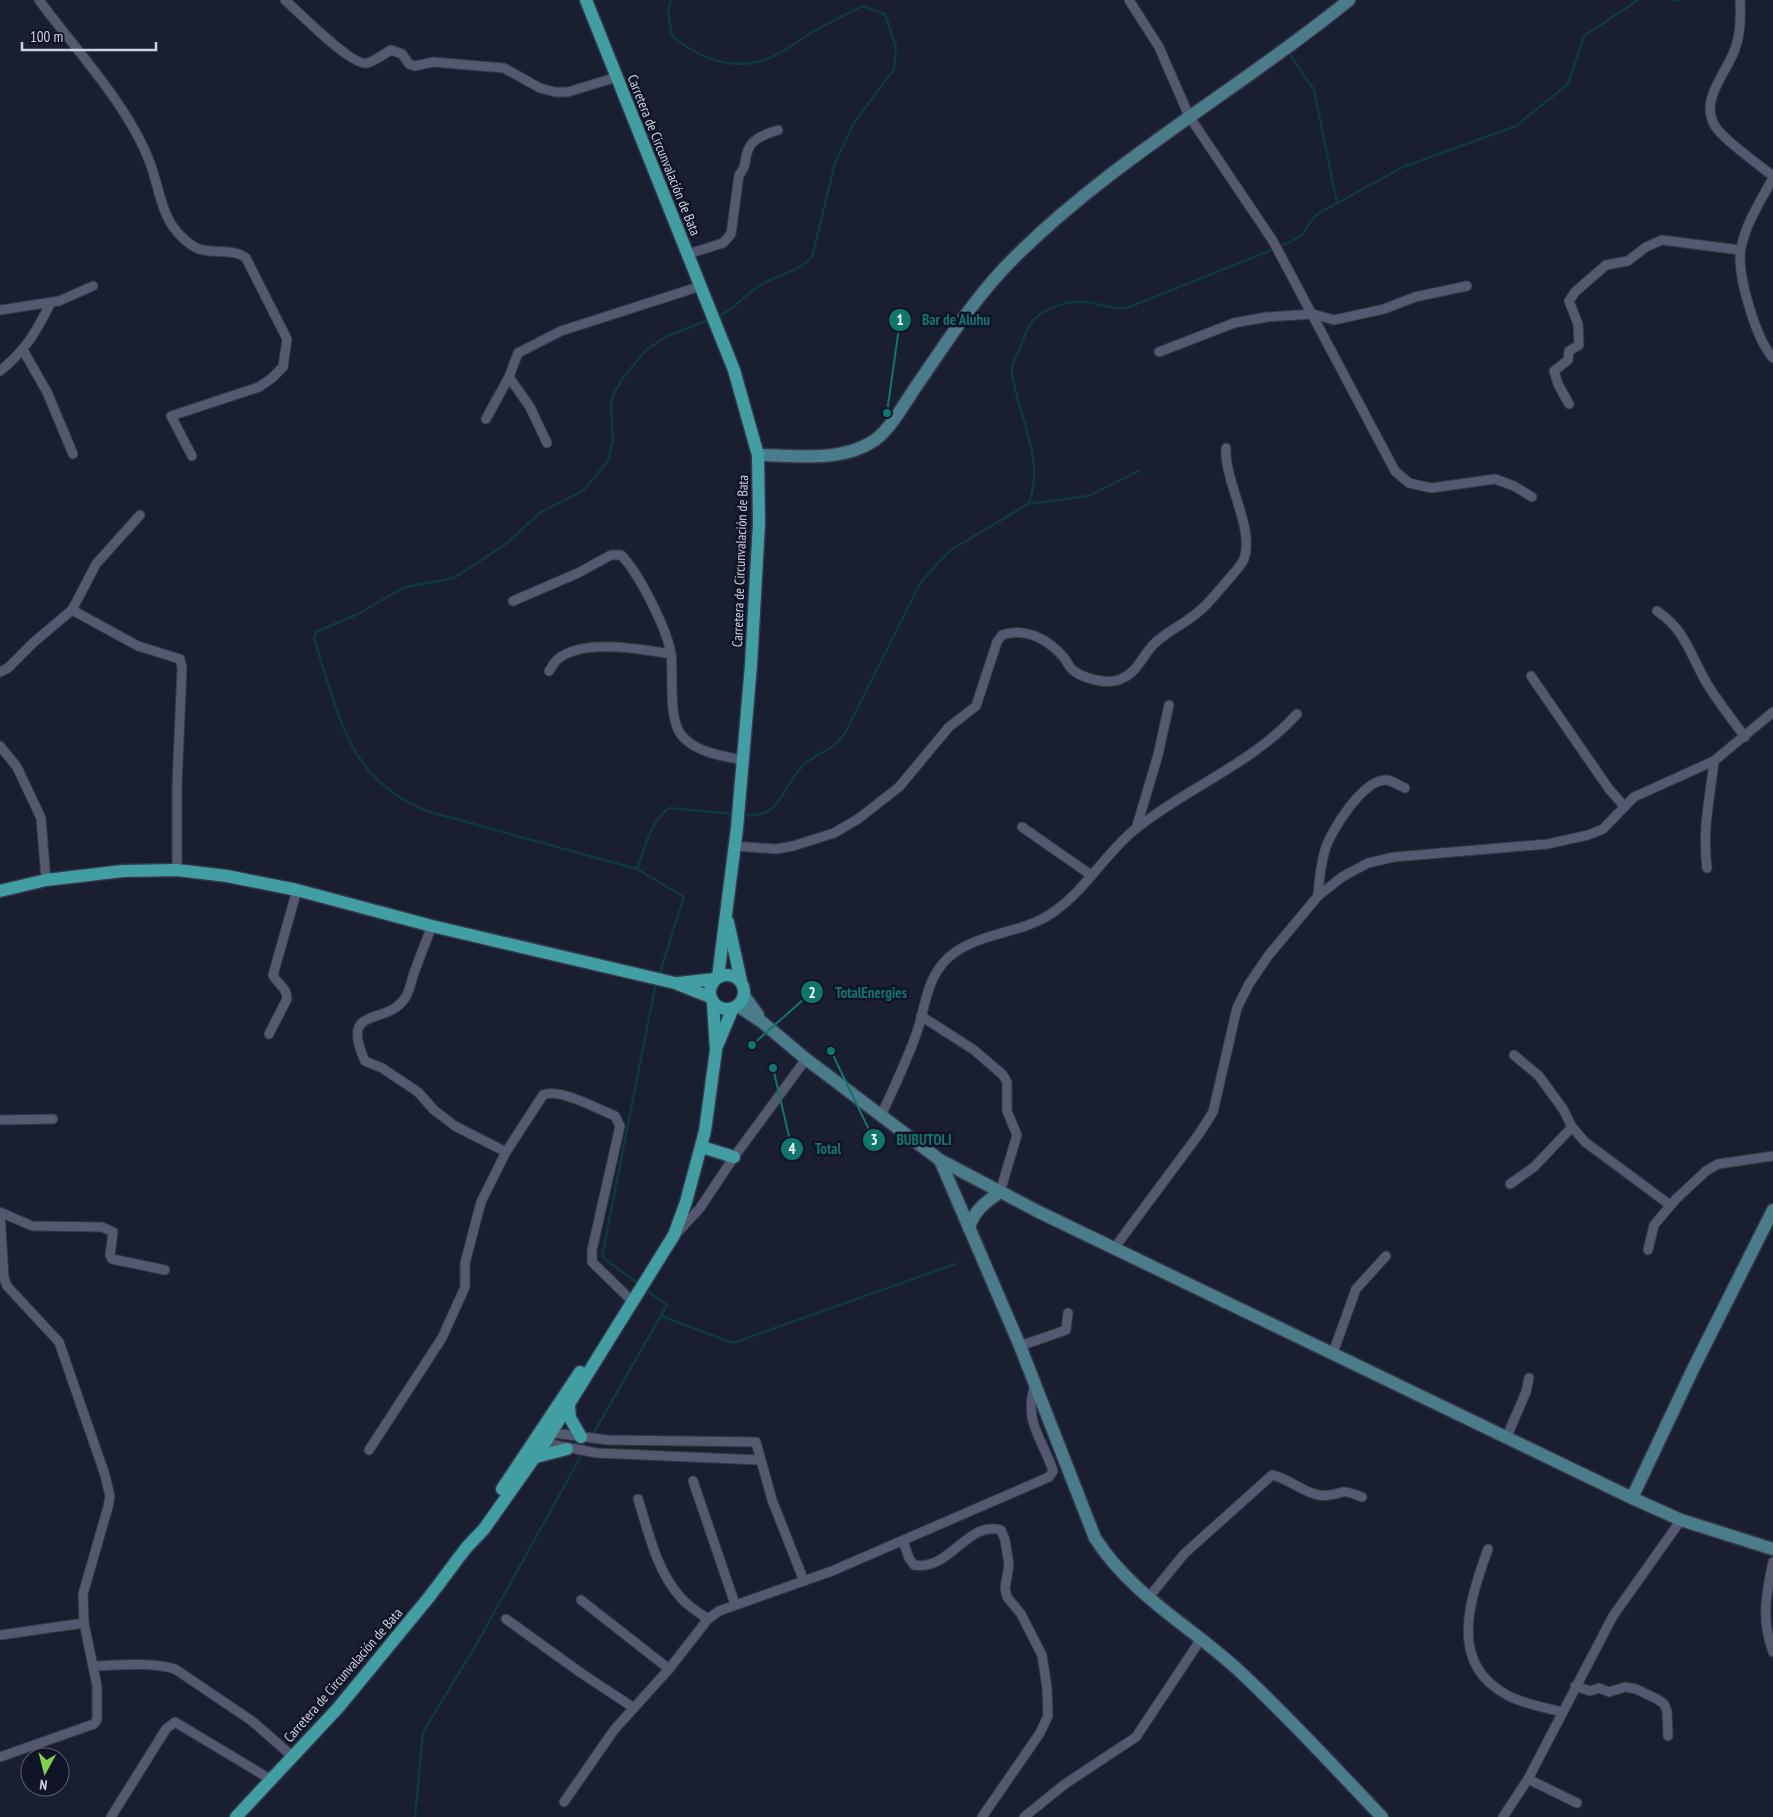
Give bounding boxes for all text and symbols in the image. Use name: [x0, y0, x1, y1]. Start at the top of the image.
scale bar: [22, 20, 156, 52]
text: 100 m: [30, 27, 63, 46]
street label: Carretera de Circunvalación de Bata: [623, 72, 705, 238]
callout: Bar de Aluhu: [887, 305, 1001, 335]
text: 1: [896, 310, 904, 329]
text: Bar de Aluhu: [922, 310, 990, 329]
street label: Carretera de Circunvalación de Bata: [728, 475, 752, 647]
callout: TotalEnergies: [800, 977, 917, 1007]
text: 2: [808, 983, 816, 1002]
text: TotalEnergies: [835, 983, 907, 1002]
callout: BUBUTOLI: [861, 1125, 961, 1155]
text: 3: [870, 1130, 878, 1149]
text: BUBUTOLI: [896, 1130, 952, 1149]
callout: Total: [780, 1134, 851, 1164]
text: 4: [788, 1139, 796, 1158]
text: Total: [815, 1139, 842, 1158]
street label: Carretera de Circunvalación de Bata: [280, 1604, 406, 1746]
north arrow: [20, 1747, 70, 1797]
text: N: [39, 1776, 48, 1794]

